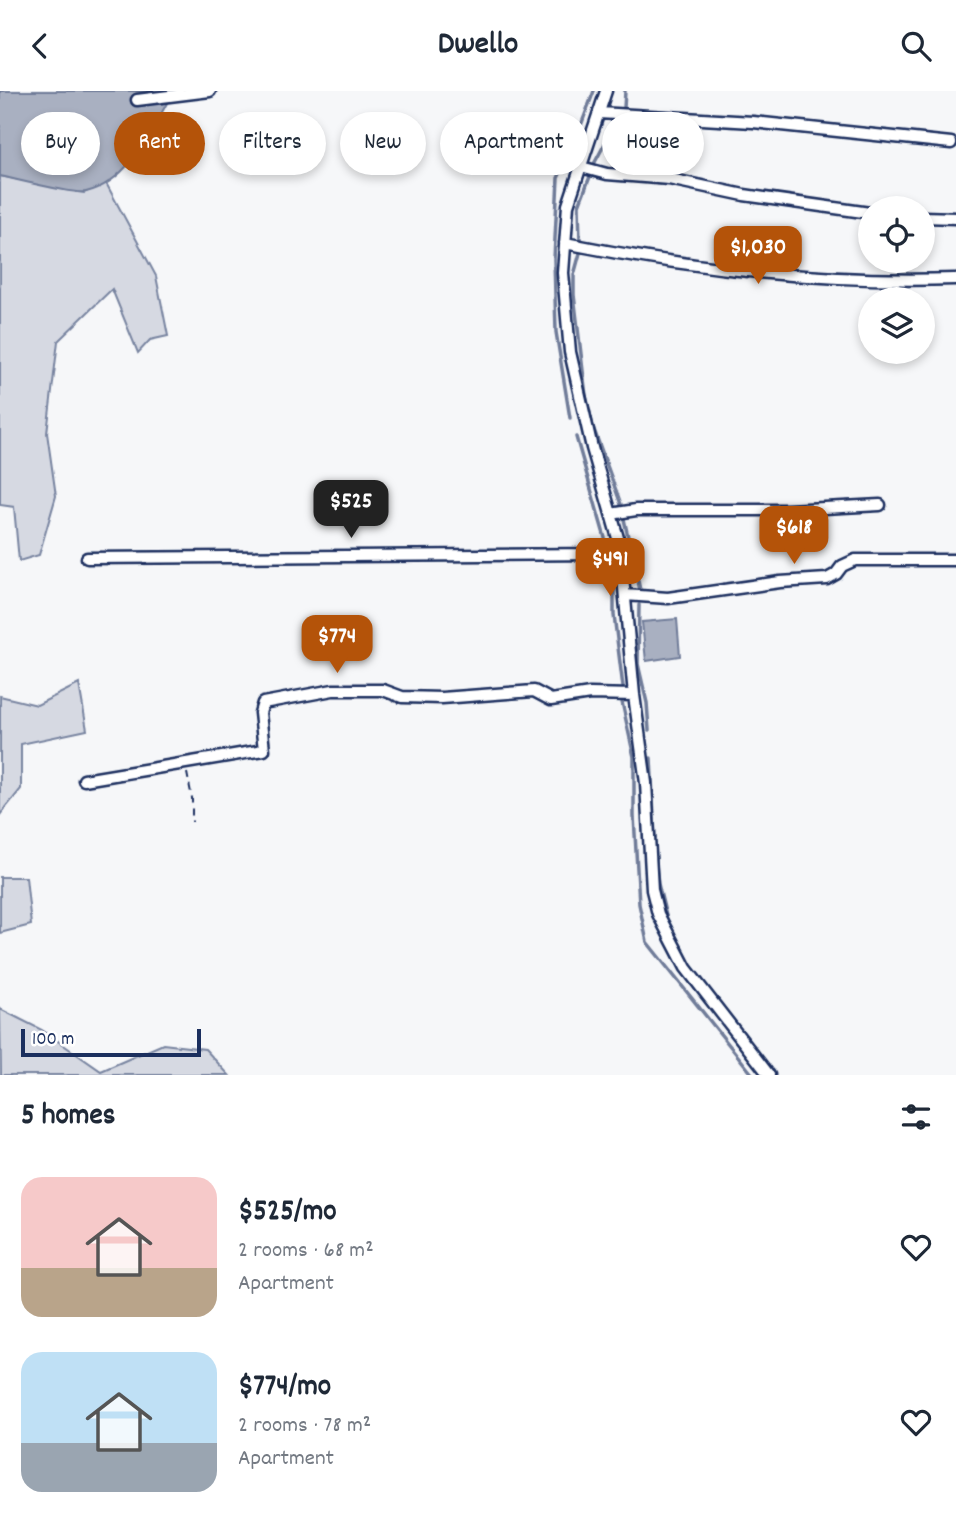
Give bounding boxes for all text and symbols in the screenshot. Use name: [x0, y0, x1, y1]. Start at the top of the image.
text: Dwello: [438, 23, 518, 69]
icon: back: [21, 27, 59, 65]
icon: search: [897, 27, 935, 65]
chip: Buy: [21, 112, 100, 175]
chip: Rent: [114, 112, 205, 175]
chip: Filters: [219, 112, 326, 175]
chip: New: [340, 112, 426, 175]
chip: Apartment: [440, 112, 588, 175]
chip: House: [602, 112, 704, 175]
map controls: [858, 196, 935, 364]
button: locate: [858, 196, 935, 273]
pin: $1,030: [701, 227, 815, 286]
text: $1,030: [730, 232, 786, 265]
button: layers: [858, 287, 935, 364]
pin: $525: [310, 481, 392, 540]
text: $525: [329, 486, 373, 519]
pin: $618: [753, 507, 835, 566]
text: $618: [775, 512, 813, 545]
pin: $491: [569, 539, 651, 598]
text: $491: [592, 544, 628, 577]
pin: $774: [296, 615, 378, 675]
text: $774: [318, 621, 356, 654]
scale bar: [21, 1026, 201, 1058]
text: 100 m: [32, 1027, 74, 1054]
text: 5 homes: [21, 1096, 115, 1139]
icon: filters: [897, 1098, 935, 1136]
text: $525/mo: [238, 1192, 337, 1235]
icon: home: [77, 1205, 161, 1289]
icon: heart: [897, 1228, 935, 1266]
text: 2 rooms · 68 m²: [238, 1235, 374, 1268]
text: Apartment: [238, 1268, 334, 1301]
text: $774/mo: [238, 1367, 331, 1410]
icon: home: [77, 1380, 161, 1464]
icon: heart: [897, 1403, 935, 1441]
text: 2 rooms · 78 m²: [238, 1410, 371, 1443]
text: Apartment: [238, 1443, 334, 1476]

